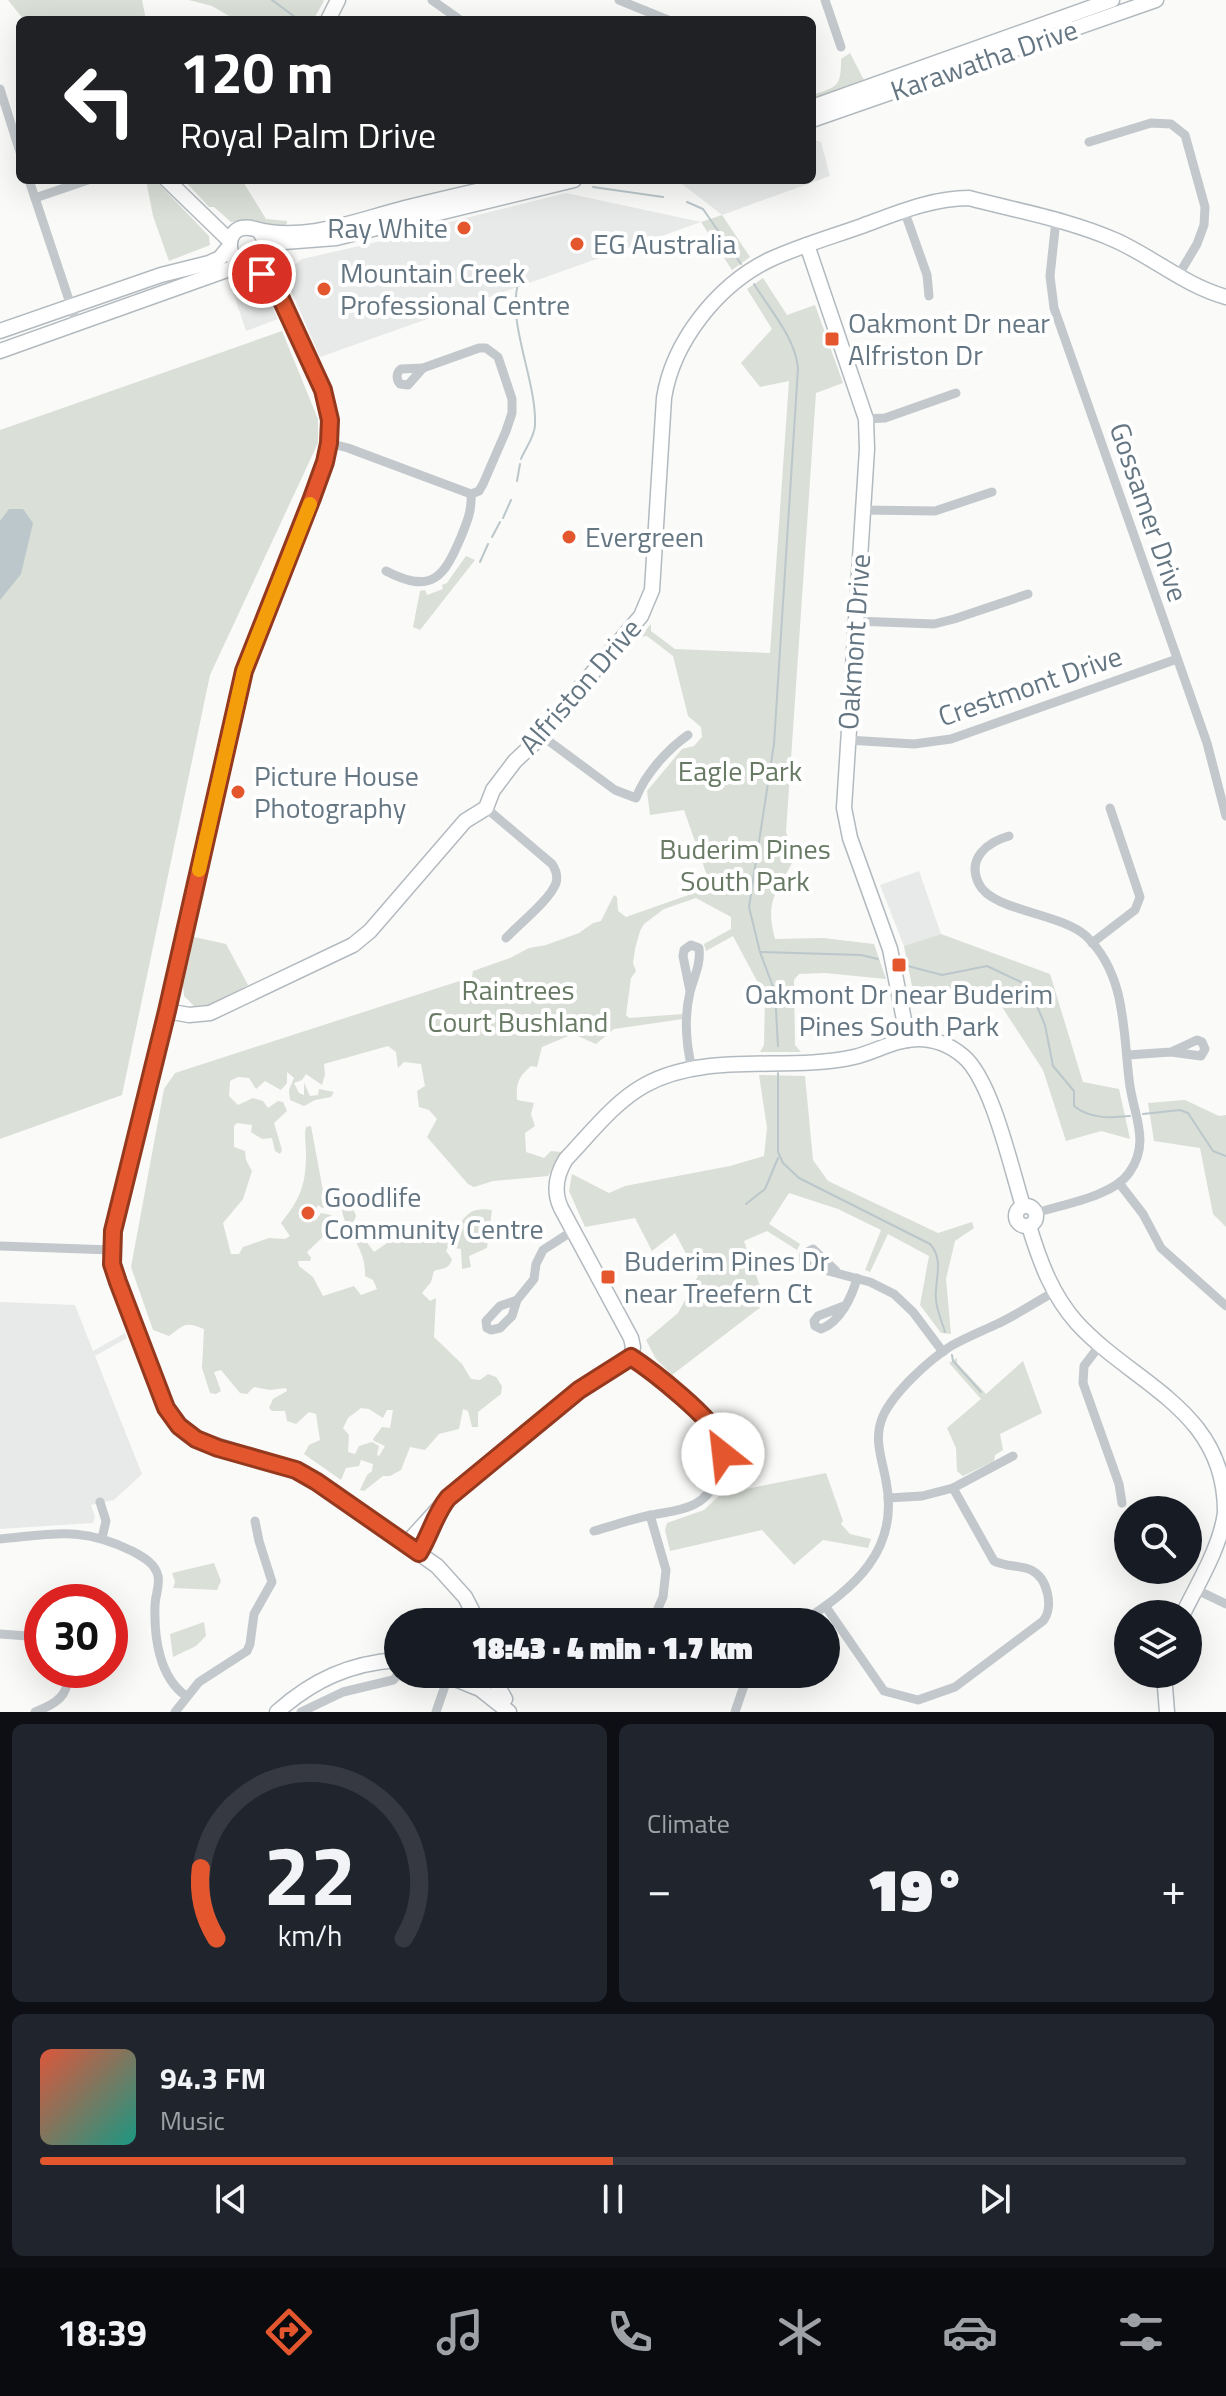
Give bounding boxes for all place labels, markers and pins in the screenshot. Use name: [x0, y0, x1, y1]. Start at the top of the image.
place label: Ray White: [327, 206, 448, 249]
marker: Ray White: [455, 219, 473, 237]
place label: EG Australia: [593, 222, 736, 265]
marker: EG Australia: [568, 235, 586, 253]
pin: [228, 240, 296, 308]
place label: Mountain Creek Professional Centre: [340, 251, 570, 326]
marker: Mountain Creek Professional Centre: [315, 280, 333, 298]
place label: Oakmont Dr near Alfriston Dr: [848, 301, 1050, 376]
marker: Oakmont Dr near Alfriston Dr: [823, 330, 841, 348]
place label: Evergreen: [585, 515, 704, 558]
marker: Evergreen: [560, 528, 578, 546]
place label: Picture House Photography: [254, 754, 419, 829]
marker: Picture House Photography: [229, 783, 247, 801]
marker: Oakmont Dr near Buderim Pines South Park: [890, 956, 908, 974]
place label: Oakmont Dr near Buderim Pines South Park: [745, 972, 1053, 1047]
place label: Goodlife Community Centre: [324, 1175, 544, 1250]
marker: Goodlife Community Centre: [299, 1204, 317, 1222]
place label: Buderim Pines Dr near Treefern Ct: [624, 1239, 830, 1314]
marker: Buderim Pines Dr near Treefern Ct: [599, 1268, 617, 1286]

